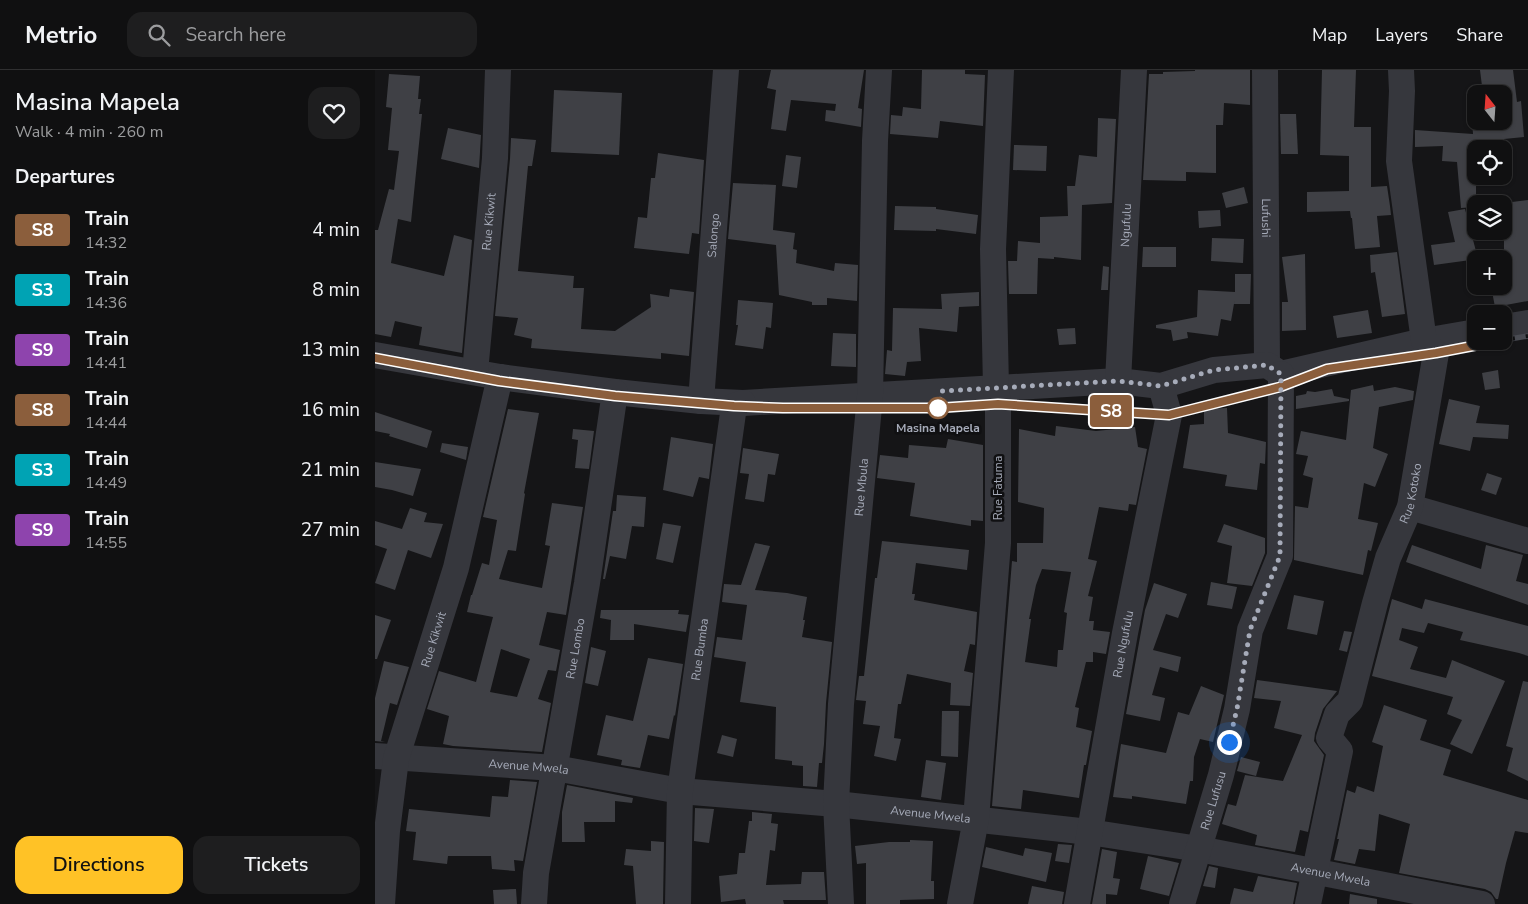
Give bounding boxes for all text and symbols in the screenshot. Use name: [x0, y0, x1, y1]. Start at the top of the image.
search box: [127, 12, 477, 57]
text: Metrio: [25, 19, 97, 51]
icon: search: [145, 21, 173, 49]
text: Search here: [185, 22, 286, 48]
text: Map: [1312, 23, 1347, 47]
text: Layers: [1375, 23, 1428, 47]
text: Share: [1456, 23, 1503, 47]
north arrow: [1467, 85, 1513, 130]
map controls: [1467, 85, 1512, 350]
text: Masina Mapela: [15, 86, 180, 118]
button: heart: [308, 87, 360, 139]
text: Walk · 4 min · 260 m: [15, 121, 163, 143]
button: locate: [1467, 140, 1512, 185]
text: Departures: [15, 164, 115, 190]
street label: Rue Kikwit: [478, 192, 500, 251]
button: layers: [1467, 195, 1512, 240]
street label: Lufushi: [1258, 198, 1274, 238]
street label: Ngufulu: [1117, 203, 1135, 247]
text: Train: [85, 206, 129, 232]
street label: Salongo: [704, 212, 723, 258]
text: 4 min: [312, 217, 360, 243]
text: S8: [31, 218, 54, 242]
text: 14:32: [85, 232, 127, 254]
button: +: [1467, 250, 1512, 295]
text: Train: [85, 266, 129, 292]
text: 8 min: [312, 277, 360, 303]
text: S3: [31, 278, 54, 302]
text: 14:36: [85, 292, 127, 314]
button: −: [1467, 305, 1512, 350]
text: Train: [85, 326, 129, 352]
text: 13 min: [301, 337, 360, 363]
text: S9: [31, 338, 54, 362]
text: 14:41: [85, 352, 127, 374]
text: Train: [85, 386, 129, 412]
line badge: S8: [1089, 395, 1133, 427]
text: 16 min: [301, 397, 360, 423]
marker: Masina Mapela: [927, 397, 949, 419]
text: S8: [31, 398, 54, 422]
text: S8: [1100, 399, 1122, 423]
text: 14:44: [85, 412, 127, 434]
place label: Masina Mapela: [896, 420, 980, 436]
text: Train: [85, 446, 129, 472]
street label: Rue Fatuma: [990, 456, 1006, 520]
text: 21 min: [301, 457, 360, 483]
street label: Rue Mbula: [851, 457, 872, 517]
text: S3: [31, 458, 54, 482]
street label: Rue Kotoko: [1396, 462, 1425, 526]
text: 14:49: [85, 472, 127, 494]
text: Train: [85, 506, 129, 532]
text: 27 min: [301, 517, 360, 543]
text: S9: [31, 518, 54, 542]
text: 14:55: [85, 532, 127, 554]
street label: Rue Kikwit: [417, 609, 450, 669]
street label: Rue Ngufulu: [1109, 609, 1137, 679]
street label: Rue Lombo: [562, 617, 589, 680]
street label: Rue Bumba: [688, 617, 712, 682]
your location: [1217, 730, 1242, 755]
street label: Avenue Mwela: [488, 756, 570, 778]
street label: Rue Lufusu: [1197, 770, 1230, 832]
street label: Avenue Mwela: [889, 802, 971, 827]
button: Directions: [15, 836, 183, 894]
button: Tickets: [193, 836, 360, 894]
street label: Avenue Mwela: [1290, 859, 1372, 890]

